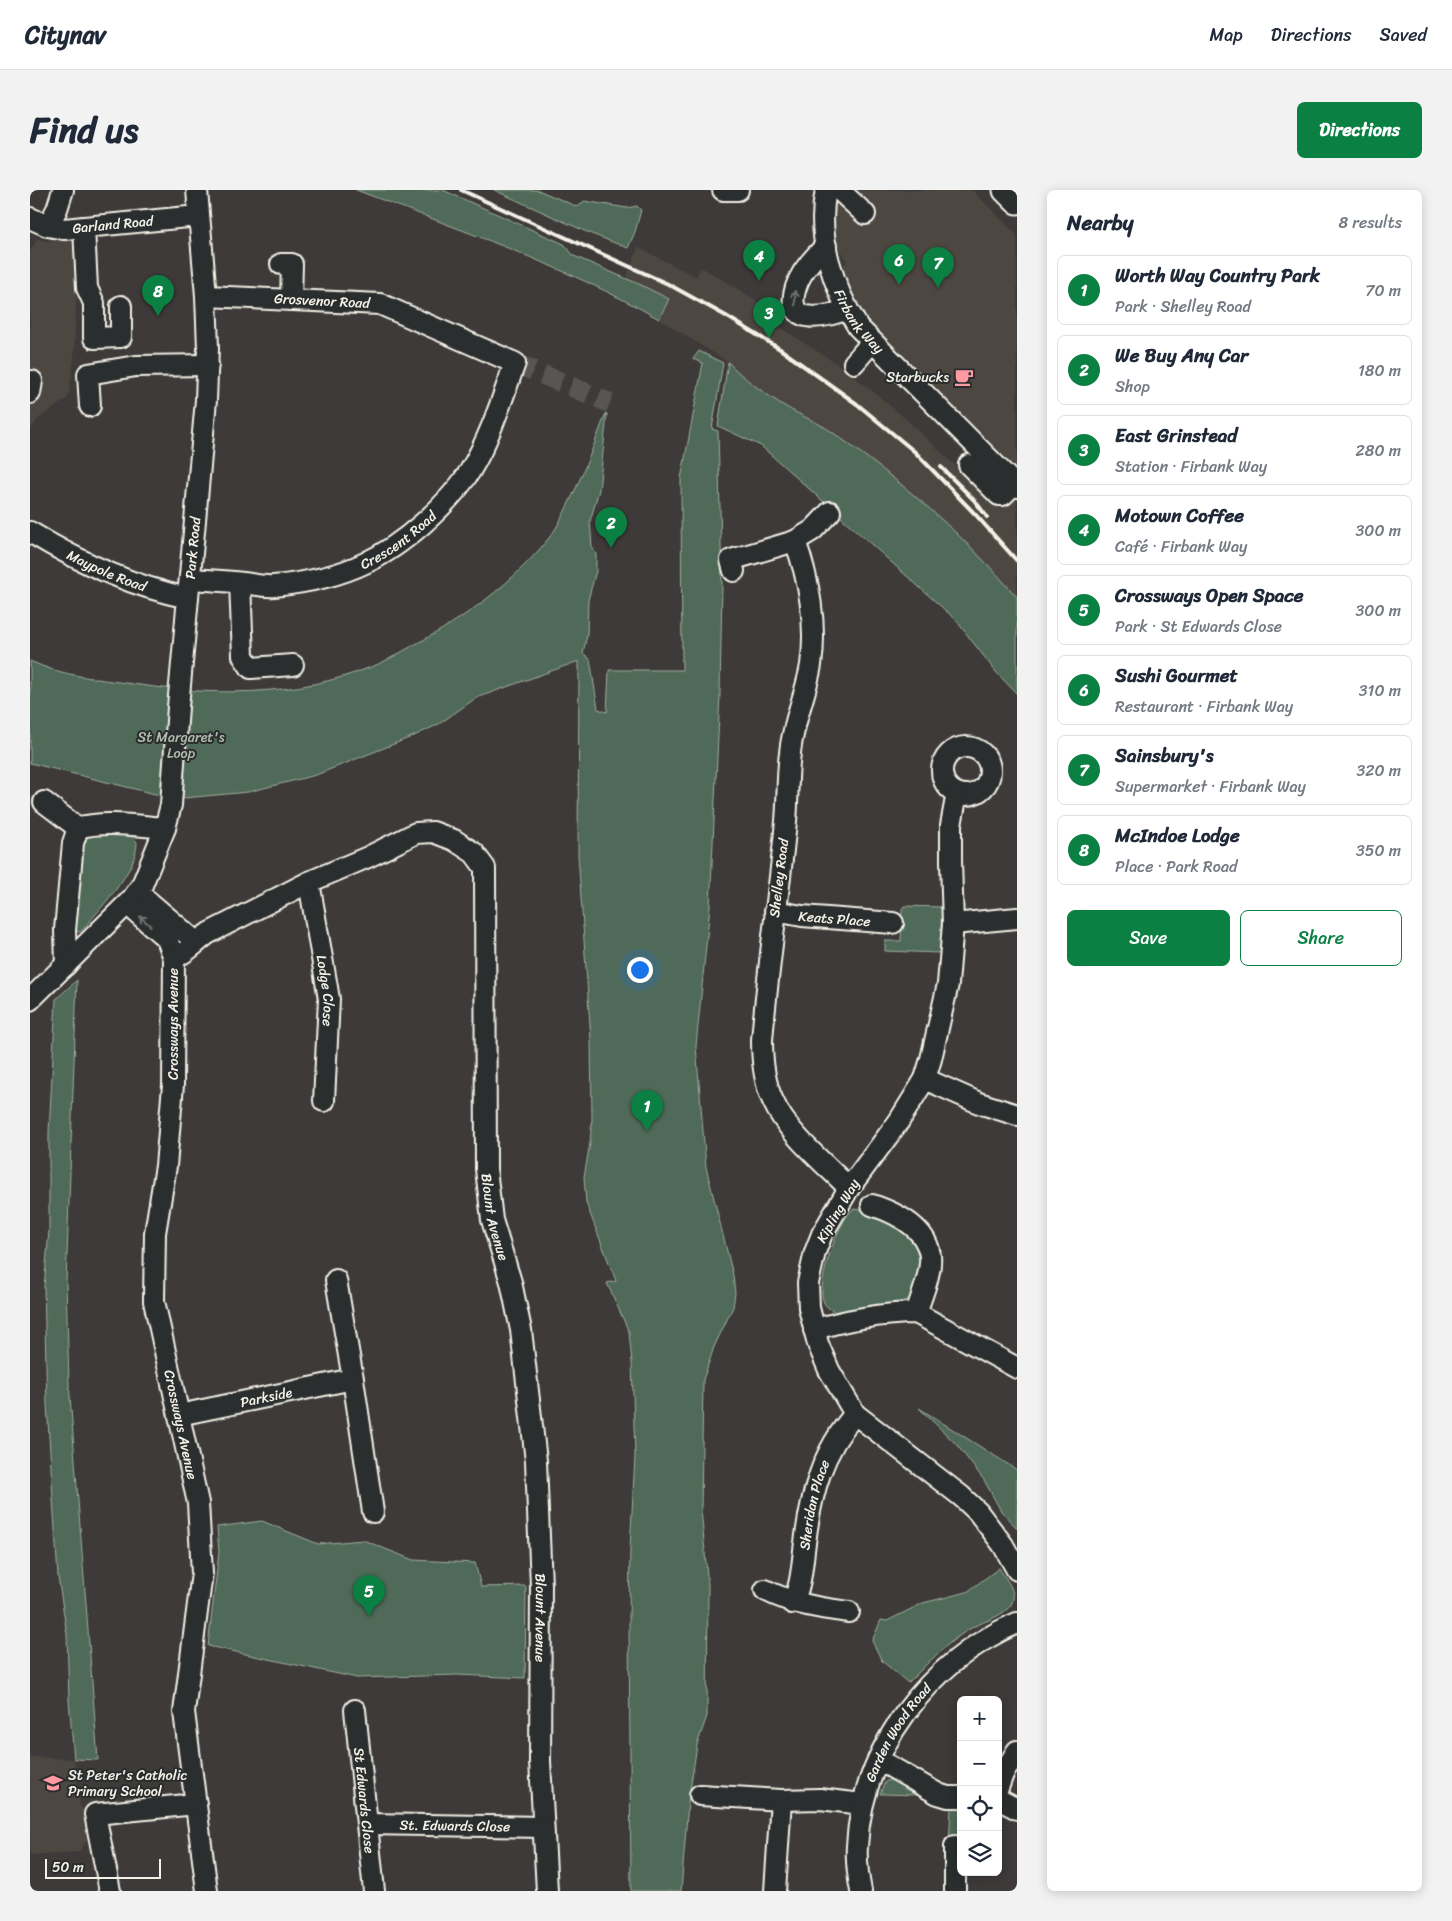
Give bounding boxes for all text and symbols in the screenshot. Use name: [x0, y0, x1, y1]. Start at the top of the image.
text: Citynav: [25, 14, 106, 56]
text: Map: [1210, 19, 1243, 51]
text: Directions: [1271, 19, 1352, 51]
text: Saved: [1380, 19, 1427, 51]
text: Find us: [30, 99, 138, 161]
button: Directions: [1297, 102, 1422, 158]
text: Nearby: [1067, 204, 1133, 242]
street label: Garland Road: [71, 208, 156, 241]
text: 8 results: [1339, 208, 1402, 237]
pin: 4: [743, 240, 775, 281]
pin: 6: [883, 244, 915, 285]
pin: 7: [922, 247, 954, 288]
text: Worth Way Country Park: [1115, 259, 1320, 292]
pin: 8: [142, 275, 174, 316]
text: 1: [1081, 276, 1087, 305]
text: 70 m: [1365, 276, 1401, 305]
street label: Firbank Way: [827, 285, 891, 360]
street label: Grosvenor Road: [274, 286, 372, 316]
one-way arrow: [790, 290, 800, 306]
text: Park · Shelley Road: [1115, 292, 1251, 321]
pin: 3: [753, 297, 785, 338]
text: We Buy Any Car: [1115, 339, 1248, 372]
text: 2: [1079, 356, 1089, 385]
text: 180 m: [1358, 356, 1401, 385]
place label: Starbucks: [886, 365, 949, 390]
cafe icon: Starbucks: [953, 366, 975, 388]
text: Shop: [1115, 372, 1150, 401]
text: East Grinstead: [1115, 419, 1237, 452]
text: 3: [1080, 436, 1088, 465]
text: 280 m: [1356, 436, 1401, 465]
text: Station · Firbank Way: [1115, 452, 1267, 481]
text: Motown Coffee: [1115, 499, 1244, 532]
street label: Crescent Road: [356, 503, 444, 576]
pin: 2: [595, 507, 627, 548]
street label: Park Road: [177, 514, 208, 580]
text: 4: [1079, 516, 1089, 545]
text: 300 m: [1356, 516, 1401, 545]
text: Café · Firbank Way: [1115, 532, 1247, 561]
street label: Maypole Road: [62, 542, 151, 599]
text: Crossways Open Space: [1115, 579, 1304, 612]
text: 5: [1079, 596, 1089, 625]
text: 300 m: [1356, 596, 1401, 625]
text: Park · St Edwards Close: [1115, 612, 1282, 641]
text: Sushi Gourmet: [1115, 659, 1238, 692]
text: 6: [1079, 676, 1089, 705]
text: 310 m: [1359, 676, 1401, 705]
text: Restaurant · Firbank Way: [1115, 692, 1293, 721]
park label: St Margaret's Loop: [138, 725, 225, 766]
text: Sainsbury's: [1115, 739, 1214, 772]
text: 7: [1079, 756, 1089, 785]
text: 320 m: [1356, 756, 1401, 785]
text: Supermarket · Firbank Way: [1115, 772, 1306, 801]
text: McIndoe Lodge: [1115, 819, 1240, 852]
street label: Shelley Road: [762, 836, 796, 919]
text: 8: [1079, 836, 1089, 865]
text: 350 m: [1356, 836, 1401, 865]
text: Place · Park Road: [1115, 852, 1237, 881]
street label: Keats Place: [797, 903, 872, 934]
button: Save: [1067, 910, 1230, 966]
button: Share: [1240, 910, 1402, 966]
one-way arrow: [139, 915, 152, 927]
street label: Lodge Close: [309, 953, 342, 1027]
your location: [627, 957, 653, 983]
street label: Crossways Avenue: [161, 968, 186, 1080]
pin: 1: [631, 1090, 663, 1131]
street label: Blount Avenue: [474, 1172, 516, 1264]
street label: Kipling Way: [809, 1173, 867, 1248]
street label: Crossways Avenue: [157, 1367, 205, 1482]
street label: Parkside: [238, 1379, 295, 1415]
street label: Sheridan Place: [792, 1456, 837, 1552]
street label: Blount Avenue: [528, 1573, 554, 1662]
pin: 5: [353, 1575, 385, 1616]
street label: Garden Wood Road: [858, 1676, 939, 1786]
map controls: [957, 1696, 1002, 1876]
button: +: [957, 1696, 1002, 1741]
button: −: [957, 1741, 1002, 1786]
street label: St Edwards Close: [347, 1746, 382, 1855]
place label: St Peter's Catholic Primary School: [68, 1763, 188, 1804]
school or university icon: St Peter's Catholic Primary School: [42, 1772, 64, 1794]
button: locate: [957, 1786, 1002, 1831]
street label: St. Edwards Close: [399, 1812, 511, 1839]
button: layers: [957, 1831, 1002, 1876]
text: 50 m: [52, 1855, 84, 1880]
scale bar: [45, 1856, 161, 1879]

